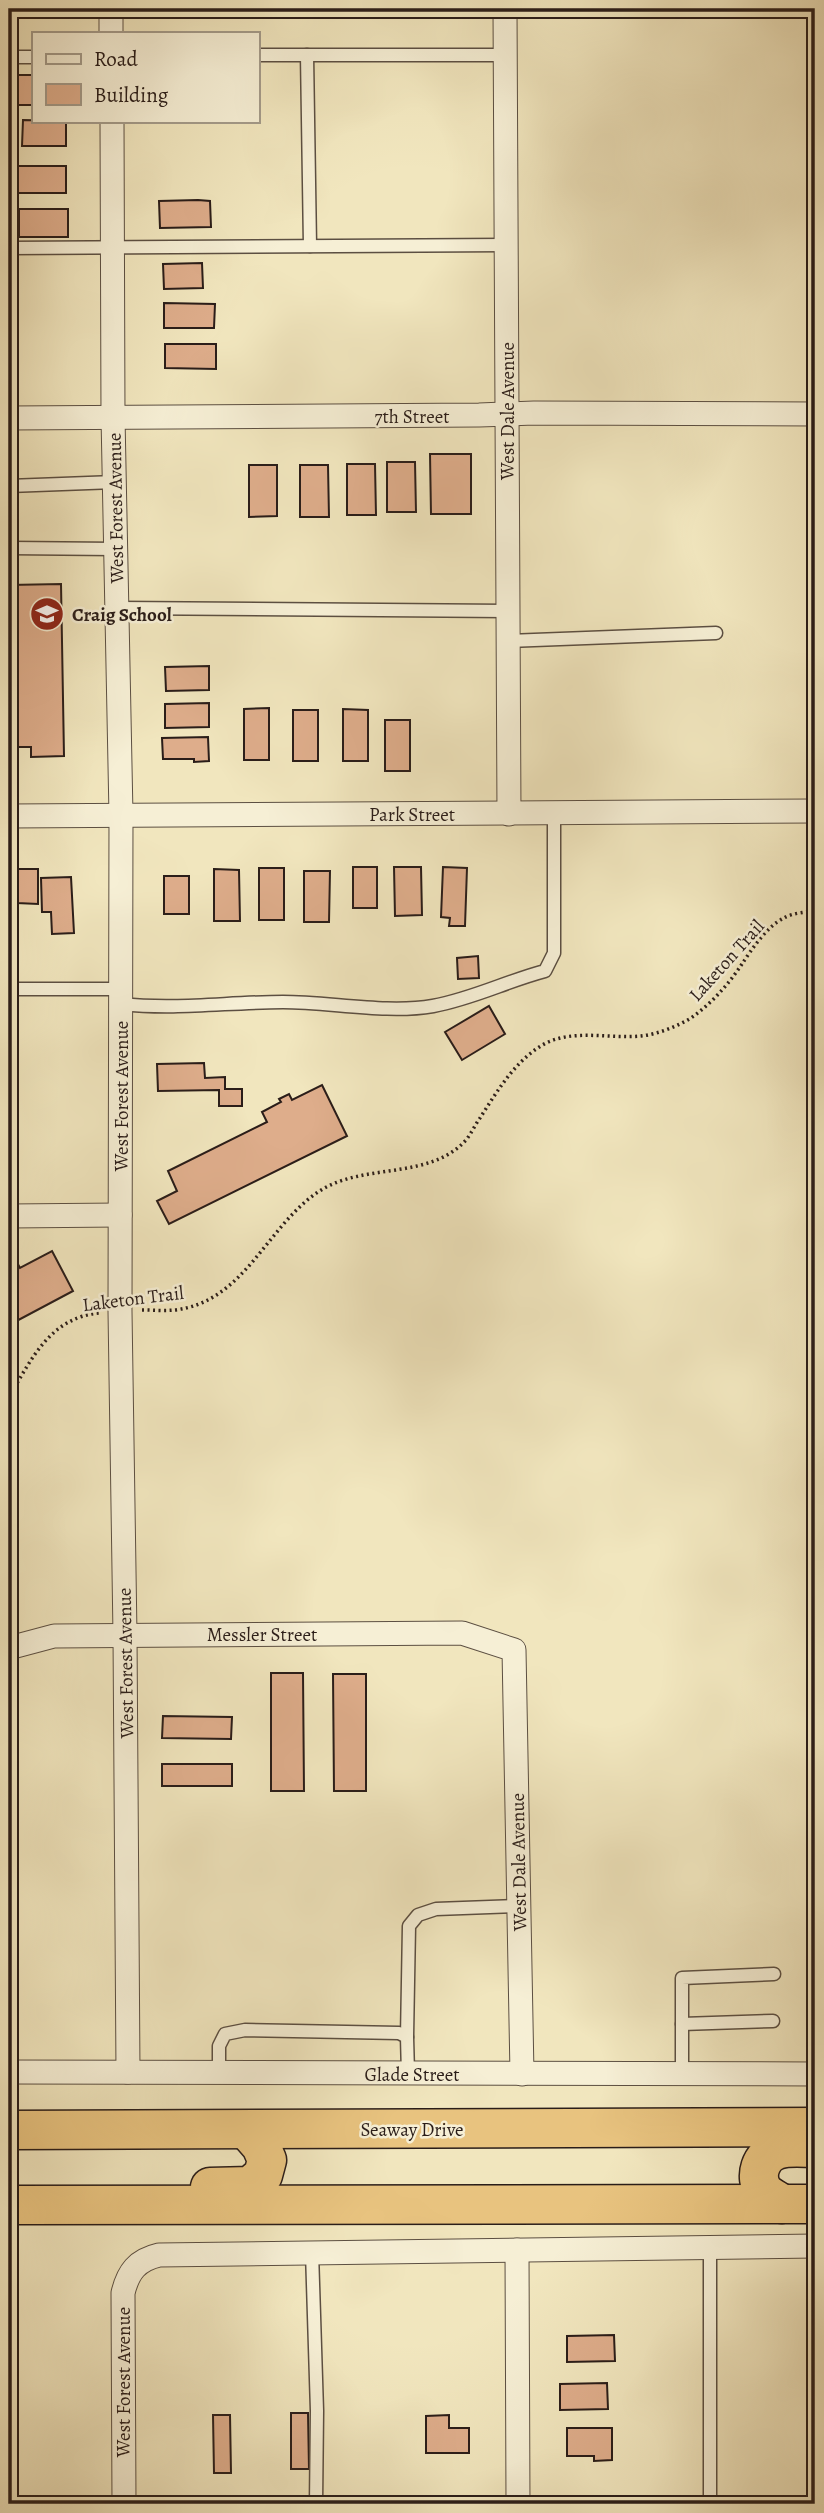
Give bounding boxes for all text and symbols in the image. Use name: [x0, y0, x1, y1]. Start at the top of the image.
legend: [32, 32, 259, 122]
text: Road: [94, 45, 138, 73]
text: Building: [94, 81, 169, 109]
street label: West Dale Avenue: [495, 342, 521, 481]
street label: 7th Street: [375, 404, 449, 430]
street label: West Forest Avenue: [102, 432, 130, 585]
school or university icon: Craig School: [28, 595, 66, 633]
place label: Craig School: [72, 602, 172, 628]
street label: Park Street: [369, 802, 455, 828]
street label: Laketon Trail: [683, 914, 771, 1007]
street label: West Forest Avenue: [109, 1021, 135, 1172]
street label: Laketon Trail: [81, 1280, 186, 1318]
street label: West Forest Avenue: [112, 1587, 140, 1740]
street label: Messler Street: [207, 1622, 317, 1648]
street label: West Dale Avenue: [505, 1793, 533, 1932]
street label: Glade Street: [364, 2062, 460, 2088]
street label: Seaway Drive: [360, 2117, 464, 2143]
street label: West Forest Avenue: [111, 2307, 137, 2458]

